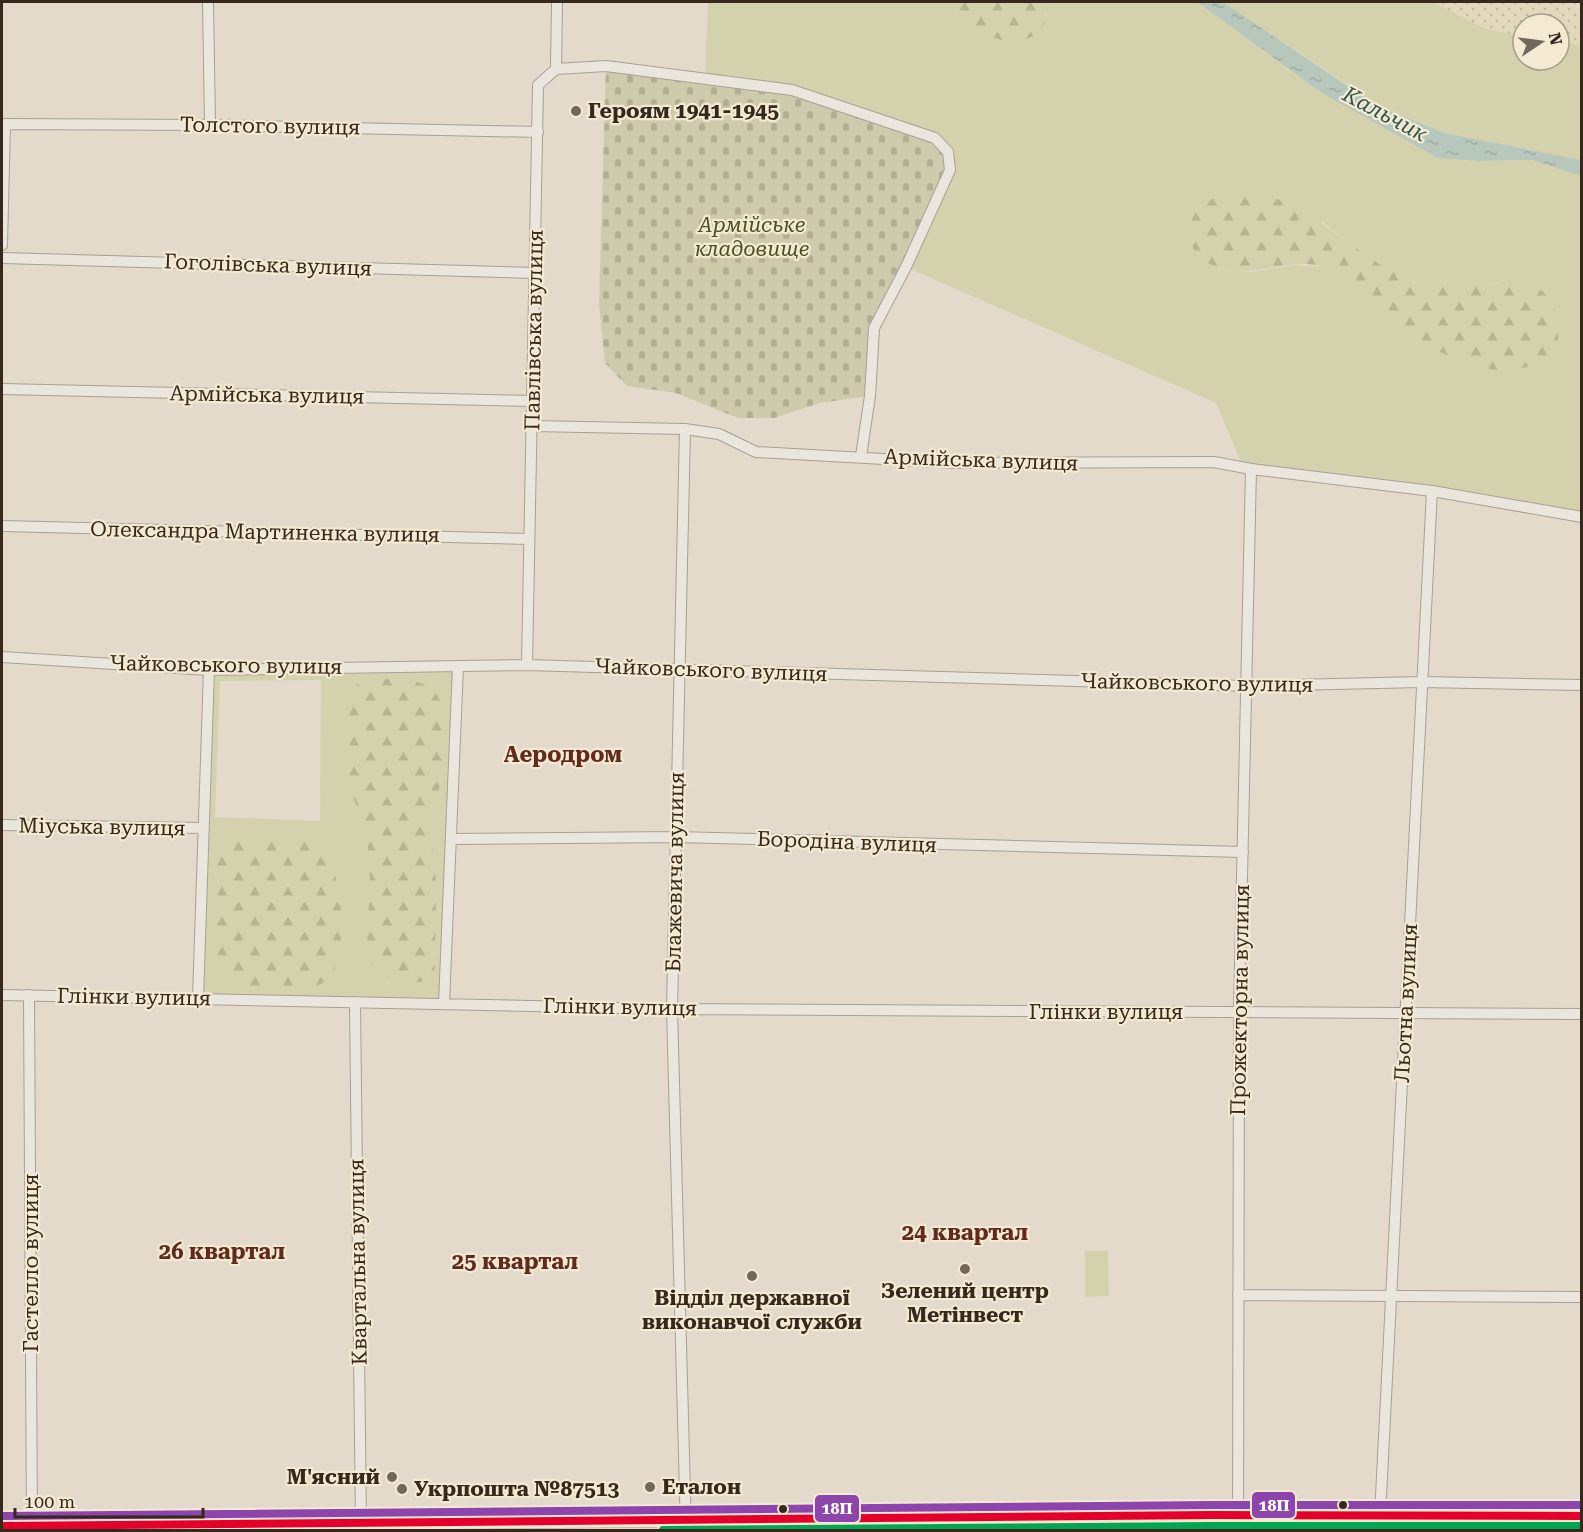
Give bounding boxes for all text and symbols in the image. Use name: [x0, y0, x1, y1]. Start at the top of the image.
north arrow: [1511, 12, 1571, 72]
text: N: [1544, 31, 1566, 47]
water label: Кальчик: [1338, 81, 1432, 147]
place label: Героям 1941-1945: [588, 99, 779, 123]
marker: Героям 1941-1945: [569, 104, 583, 118]
street label: Толстого вулиця: [180, 112, 360, 140]
park label: Армійське кладовище: [695, 213, 809, 261]
street label: Павлівська вулиця: [520, 229, 548, 431]
street label: Гоголівська вулиця: [164, 249, 372, 281]
street label: Армійська вулиця: [169, 381, 365, 409]
street label: Армійська вулиця: [883, 445, 1079, 475]
street label: Олександра Мартиненка вулиця: [90, 517, 440, 547]
street label: Чайковського вулиця: [109, 651, 343, 679]
street label: Чайковського вулиця: [594, 654, 828, 686]
street label: Чайковського вулиця: [1080, 669, 1314, 697]
district label: Аеродром: [504, 742, 622, 767]
street label: Блажевича вулиця: [661, 771, 689, 973]
street label: Міуська вулиця: [18, 814, 186, 840]
street label: Бородіна вулиця: [757, 827, 937, 857]
street label: Прожекторна вулиця: [1226, 884, 1254, 1116]
street label: Льотна вулиця: [1390, 923, 1422, 1083]
street label: Глінки вулиця: [57, 984, 211, 1010]
street label: Глінки вулиця: [543, 994, 697, 1020]
street label: Глінки вулиця: [1029, 1000, 1183, 1024]
street label: Квартальна вулиця: [344, 1158, 372, 1366]
street label: Гастелло вулиця: [19, 1174, 43, 1352]
district label: 24 квартал: [902, 1220, 1029, 1245]
district label: 26 квартал: [159, 1239, 286, 1264]
district label: 25 квартал: [452, 1249, 579, 1274]
marker: Зелений центр Метінвест: [958, 1262, 972, 1276]
marker: Відділ державної виконавчої служби: [745, 1269, 759, 1283]
place label: Зелений центр Метінвест: [881, 1279, 1049, 1327]
place label: Відділ державної виконавчої служби: [642, 1286, 862, 1334]
place label: М'ясний: [287, 1465, 380, 1489]
marker: М'ясний: [385, 1470, 399, 1484]
place label: Еталон: [662, 1475, 741, 1499]
place label: Укрпошта №87513: [414, 1477, 620, 1501]
marker: Еталон: [643, 1480, 657, 1494]
scale bar: [15, 1481, 202, 1519]
marker: Укрпошта №87513: [395, 1482, 409, 1496]
text: 100 m: [24, 1491, 75, 1512]
line badge: 18П: [1251, 1491, 1296, 1519]
line badge: 18П: [814, 1494, 860, 1523]
text: 18П: [1258, 1496, 1290, 1515]
text: 18П: [821, 1499, 853, 1518]
unlabelled marker: [1337, 1499, 1349, 1511]
unlabelled marker: [777, 1503, 789, 1515]

